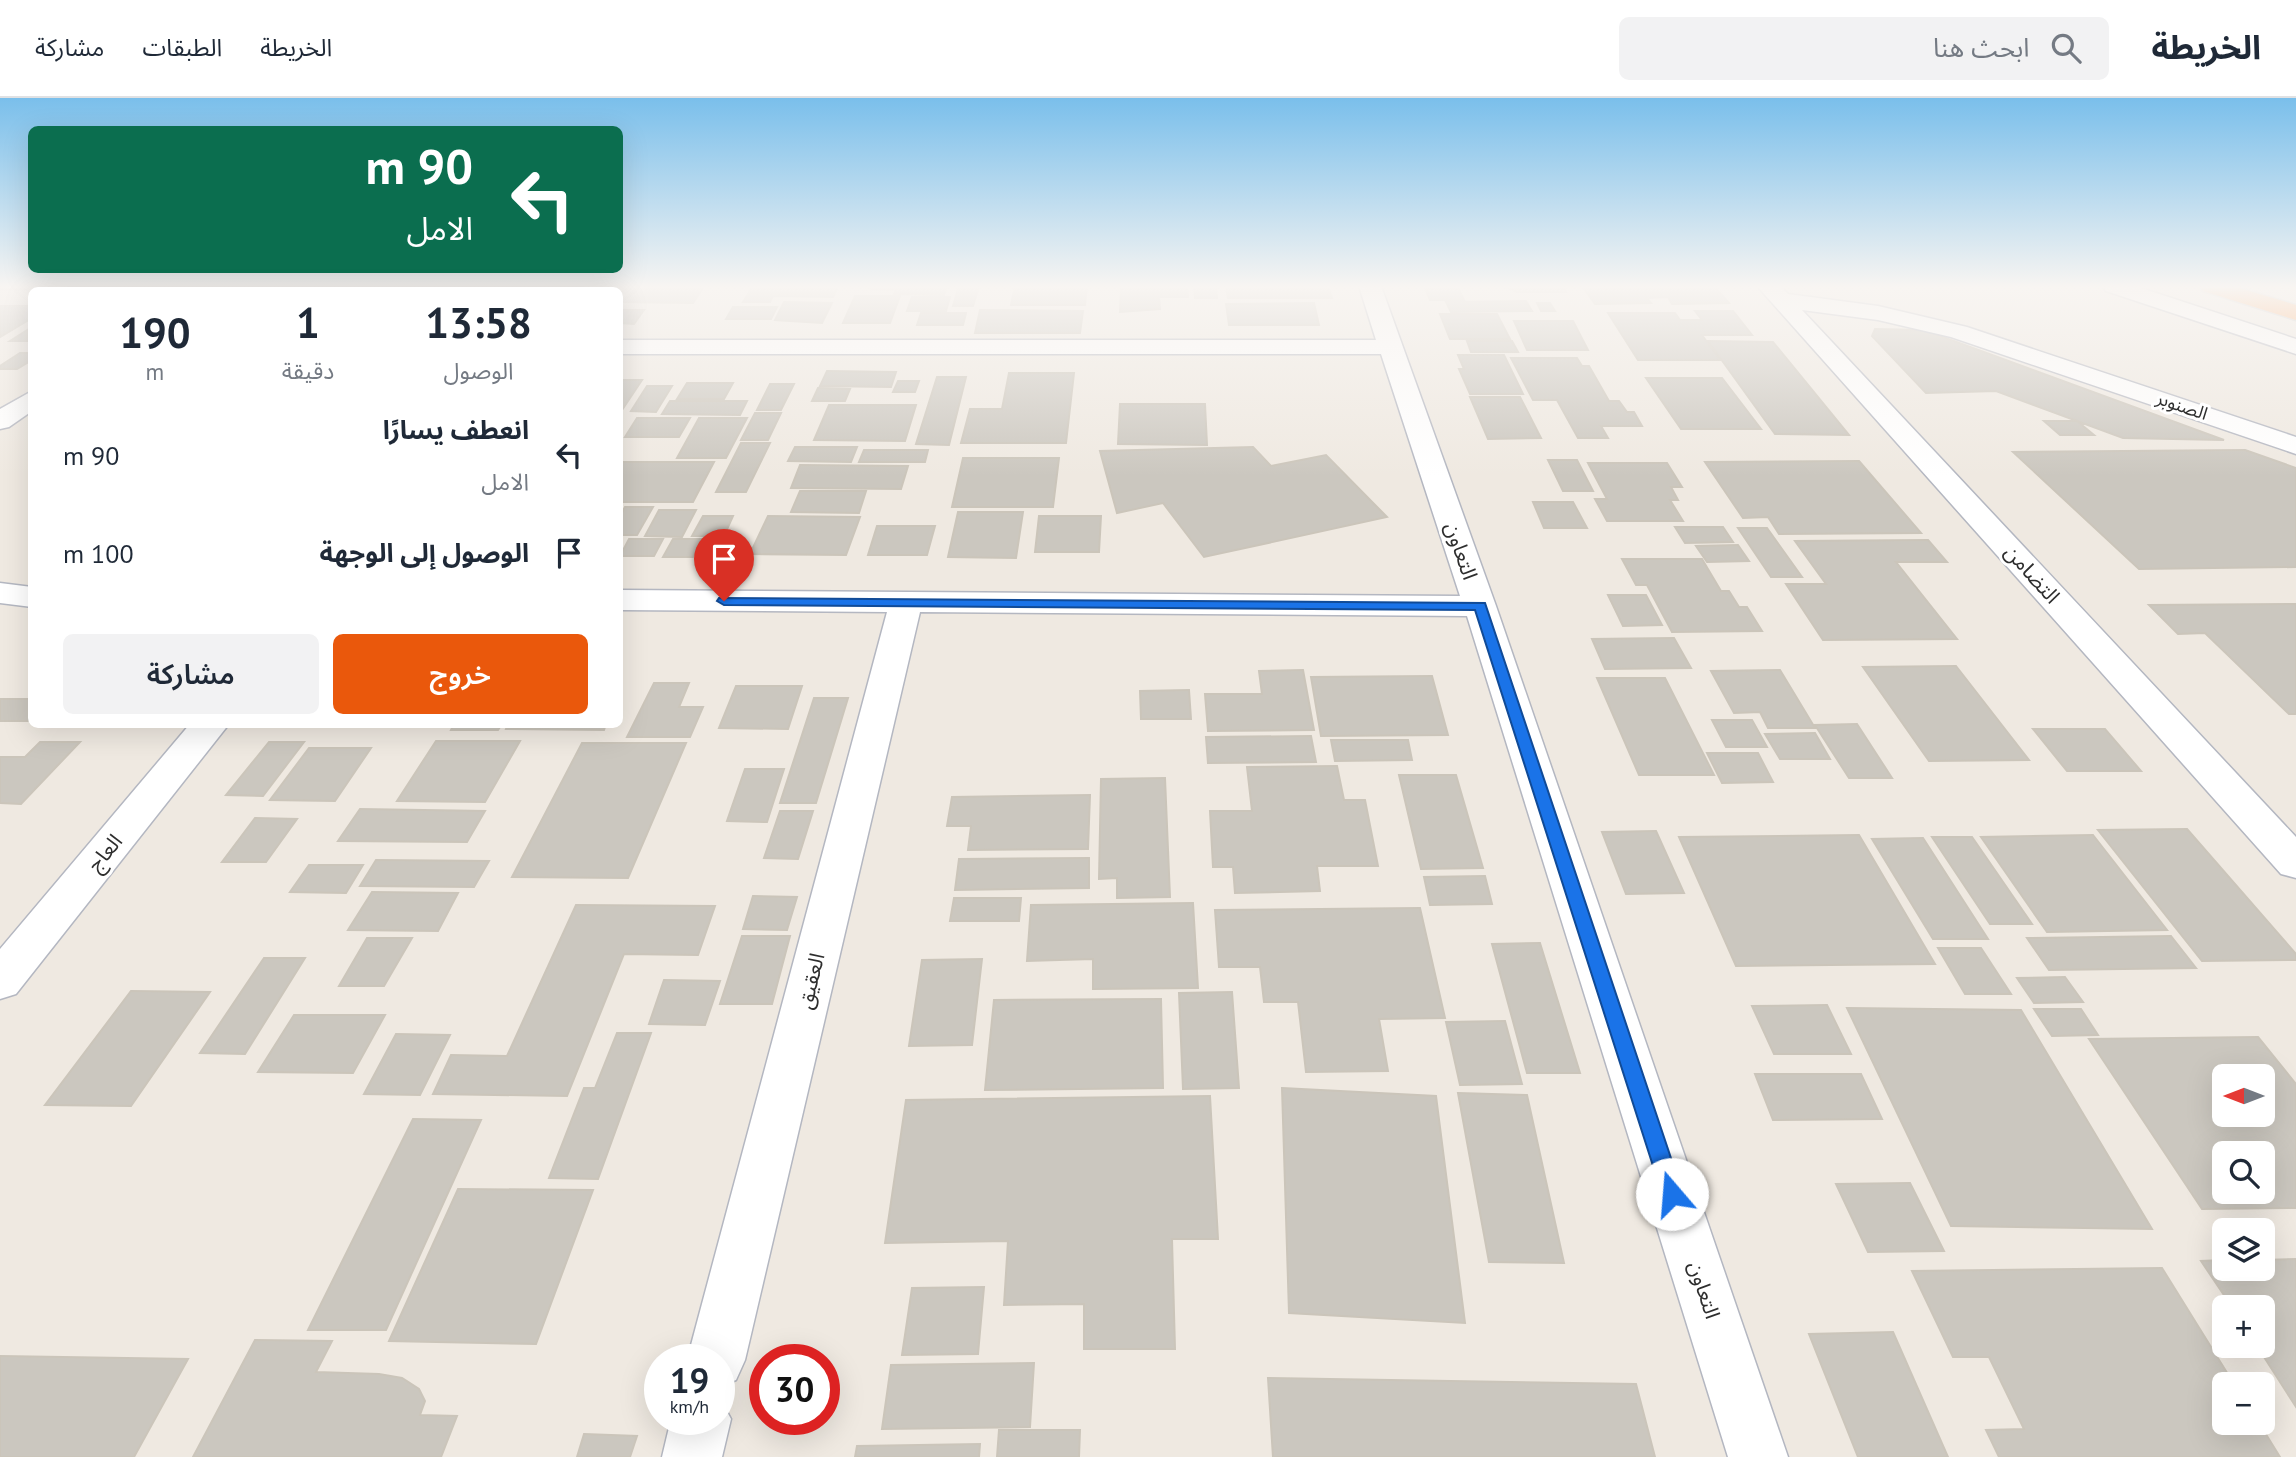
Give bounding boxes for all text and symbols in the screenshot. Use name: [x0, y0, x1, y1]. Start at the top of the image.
search box: [1619, 17, 2109, 80]
text: الخريطة: [2151, 25, 2261, 68]
icon: search: [2047, 29, 2085, 67]
text: ابحث هنا: [1933, 31, 2029, 64]
text: مشاركة: [35, 32, 104, 63]
text: الطبقات: [142, 32, 222, 63]
text: الخريطة: [260, 32, 332, 63]
text: 90 m: [366, 134, 473, 198]
icon: left: [497, 154, 588, 245]
text: الامل: [407, 207, 473, 249]
text: 1: [296, 295, 320, 350]
text: 13:58: [425, 295, 532, 350]
text: 190: [119, 305, 191, 360]
text: دقيقة: [282, 356, 334, 385]
text: الوصول: [444, 356, 514, 385]
text: m: [146, 357, 164, 386]
street label: الصنوبر: [2153, 386, 2211, 425]
text: انعطف يسارًا: [383, 413, 529, 446]
icon: left: [550, 436, 588, 474]
text: 90 m: [63, 439, 119, 472]
text: الامل: [481, 467, 529, 496]
street label: التعاون: [1439, 518, 1484, 583]
pin: [694, 529, 754, 601]
icon: arrive: [550, 534, 588, 572]
text: الوصول إلى الوجهة: [320, 536, 529, 569]
text: 100 m: [63, 537, 134, 570]
street label: التضامن: [1999, 538, 2066, 609]
icon: arrive: [705, 540, 743, 578]
button: مشاركة: [63, 634, 319, 714]
button: خروج: [333, 634, 588, 714]
street label: العاج: [81, 828, 130, 878]
street label: العقيق: [791, 950, 830, 1012]
north arrow: [2212, 1064, 2275, 1127]
map controls: [2212, 1064, 2275, 1435]
button: search: [2212, 1141, 2275, 1204]
position arrow: [1635, 1157, 1709, 1231]
button: layers: [2212, 1218, 2275, 1281]
street label: التعاون: [1683, 1258, 1726, 1322]
button: +: [2212, 1295, 2275, 1358]
speed limit sign: 30: [749, 1344, 840, 1435]
text: 19: [670, 1357, 709, 1403]
button: −: [2212, 1372, 2275, 1435]
text: km/h: [670, 1395, 709, 1418]

